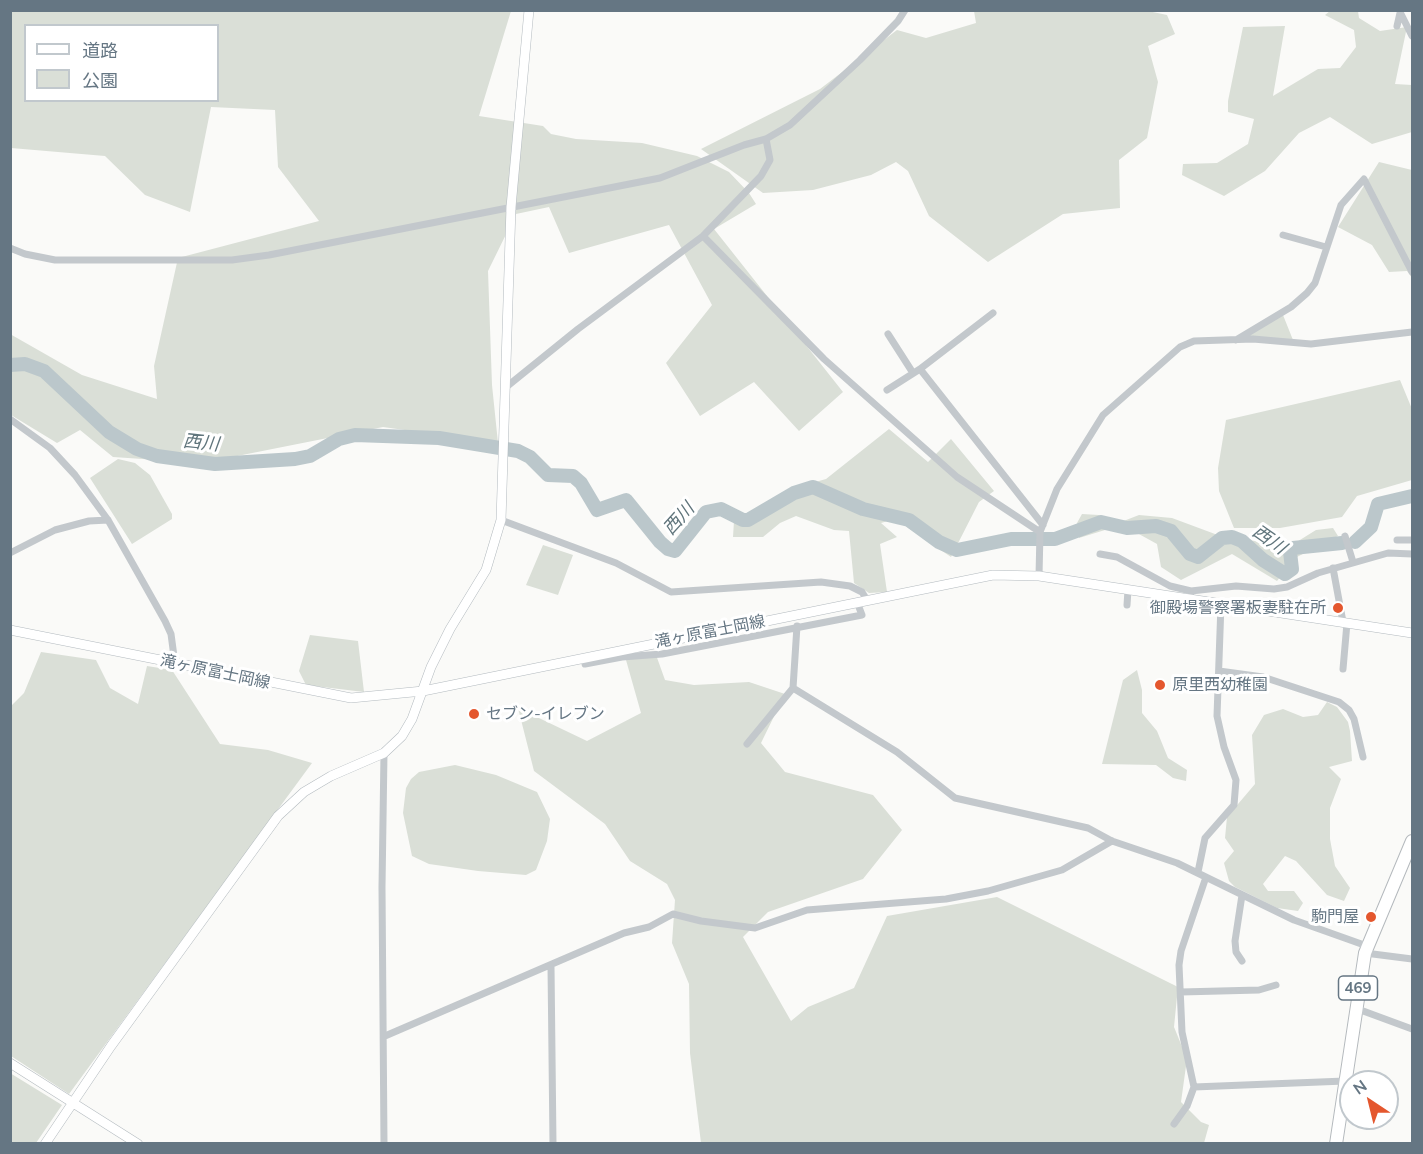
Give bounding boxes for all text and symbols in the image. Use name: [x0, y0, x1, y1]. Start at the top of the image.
legend: [24, 24, 219, 102]
text: 道路: [82, 39, 118, 62]
text: 公園: [82, 69, 118, 92]
water label: 西川: [182, 430, 220, 456]
water label: 西川: [659, 498, 699, 540]
water label: 西川: [1248, 521, 1290, 559]
place label: 御殿場警察署板妻駐在所: [1150, 598, 1326, 618]
marker: 御殿場警察署板妻駐在所: [1331, 601, 1345, 615]
street label: 滝ヶ原富士岡線: [653, 612, 767, 652]
street label: 滝ヶ原富士岡線: [158, 651, 272, 693]
place label: 原里西幼稚園: [1172, 675, 1268, 695]
marker: 原里西幼稚園: [1153, 678, 1167, 692]
place label: セブン-イレブン: [486, 704, 605, 724]
marker: セブン-イレブン: [467, 707, 481, 721]
place label: 駒門屋: [1311, 907, 1359, 927]
marker: 駒門屋: [1364, 910, 1378, 924]
road number: 469: [1338, 976, 1378, 1000]
north arrow: [1339, 1070, 1399, 1130]
text: N: [1349, 1075, 1371, 1099]

